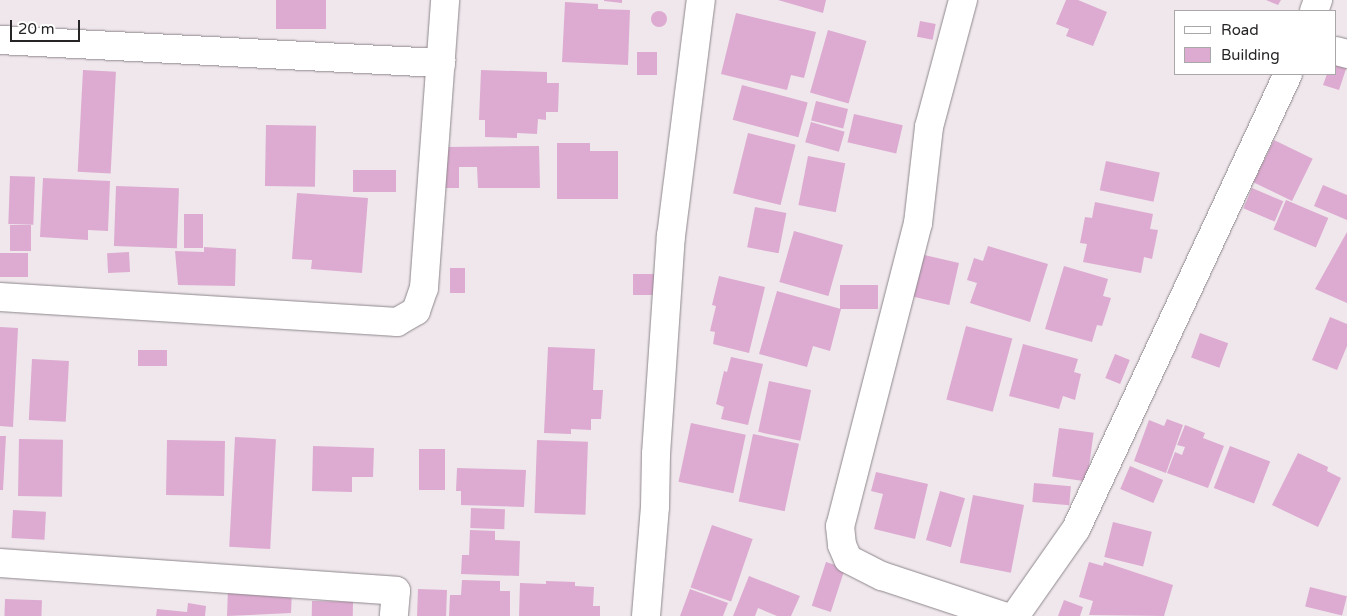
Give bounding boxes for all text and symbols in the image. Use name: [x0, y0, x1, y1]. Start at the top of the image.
scale bar: [12, 10, 82, 42]
legend: [1174, 10, 1337, 75]
text: 20 m: [18, 20, 55, 38]
text: Road: [1221, 21, 1259, 39]
text: Building: [1221, 46, 1280, 64]

